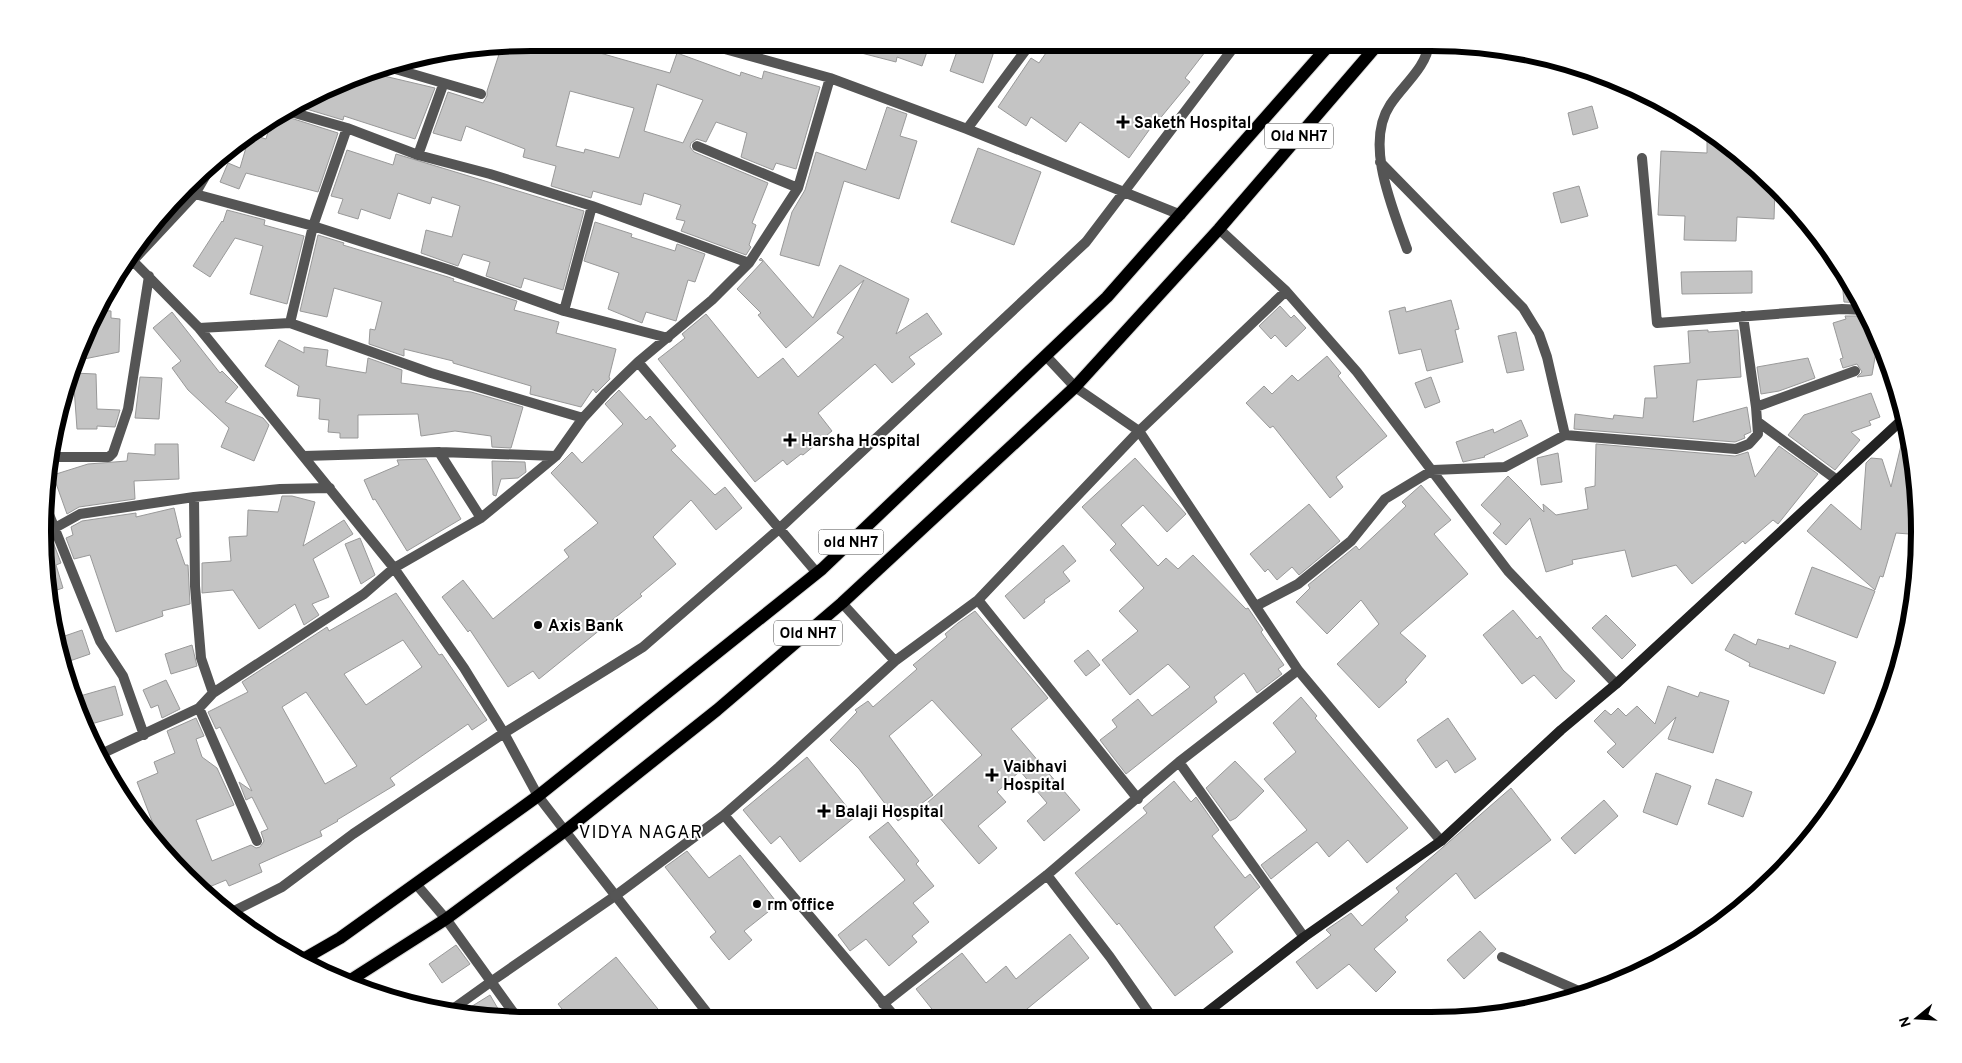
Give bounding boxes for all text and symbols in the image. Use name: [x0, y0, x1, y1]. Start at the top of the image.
place label: Saketh Hospital: [1134, 114, 1251, 134]
marker: Saketh Hospital: [1116, 115, 1130, 129]
road number: Old NH7: [1265, 124, 1333, 148]
place label: Harsha Hospital: [801, 432, 920, 452]
marker: Harsha Hospital: [783, 433, 797, 447]
road number: old NH7: [818, 530, 884, 554]
place label: Axis Bank: [548, 617, 624, 637]
marker: Axis Bank: [532, 619, 544, 631]
road number: Old NH7: [774, 620, 842, 646]
place label: Vaibhavi Hospital: [1003, 758, 1067, 796]
marker: Vaibhavi Hospital: [985, 768, 999, 782]
place label: Balaji Hospital: [835, 803, 944, 823]
marker: Balaji Hospital: [817, 804, 831, 818]
district label: VIDYA NAGAR: [579, 822, 703, 845]
place label: rm office: [767, 896, 834, 916]
marker: rm office: [751, 898, 763, 910]
north arrow: [1892, 993, 1942, 1043]
text: N: [1896, 1014, 1916, 1029]

